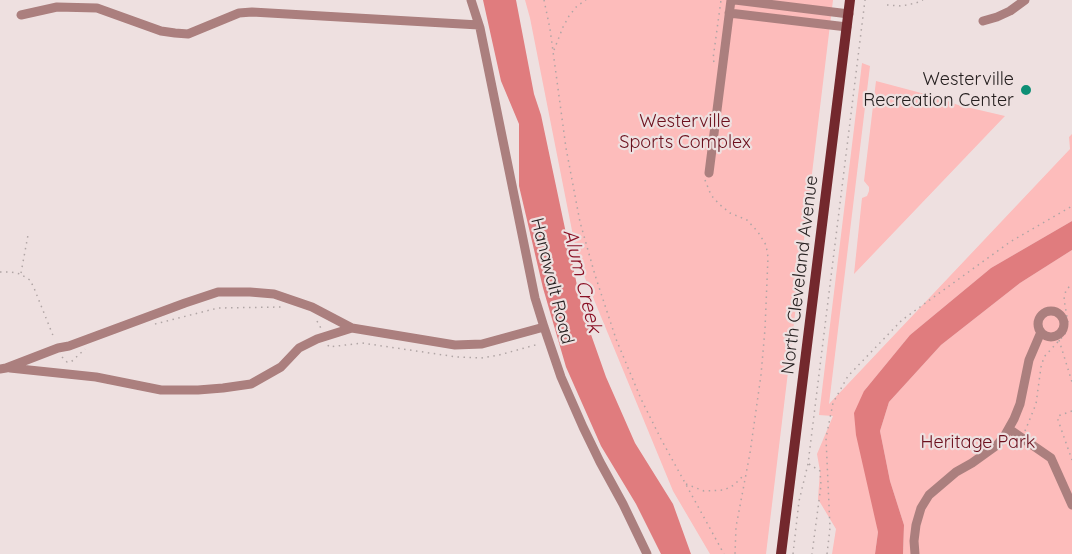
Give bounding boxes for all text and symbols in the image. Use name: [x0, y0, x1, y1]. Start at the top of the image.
place label: Westerville Recreation Center: [863, 69, 1014, 112]
marker: Westerville Recreation Center: [1019, 83, 1033, 97]
park label: Westerville Sports Complex: [619, 111, 751, 154]
street label: North Cleveland Avenue: [777, 174, 823, 376]
street label: Hanawalt Road: [526, 216, 578, 346]
water label: Alum Creek: [558, 227, 606, 335]
park label: Heritage Park: [921, 432, 1035, 454]

